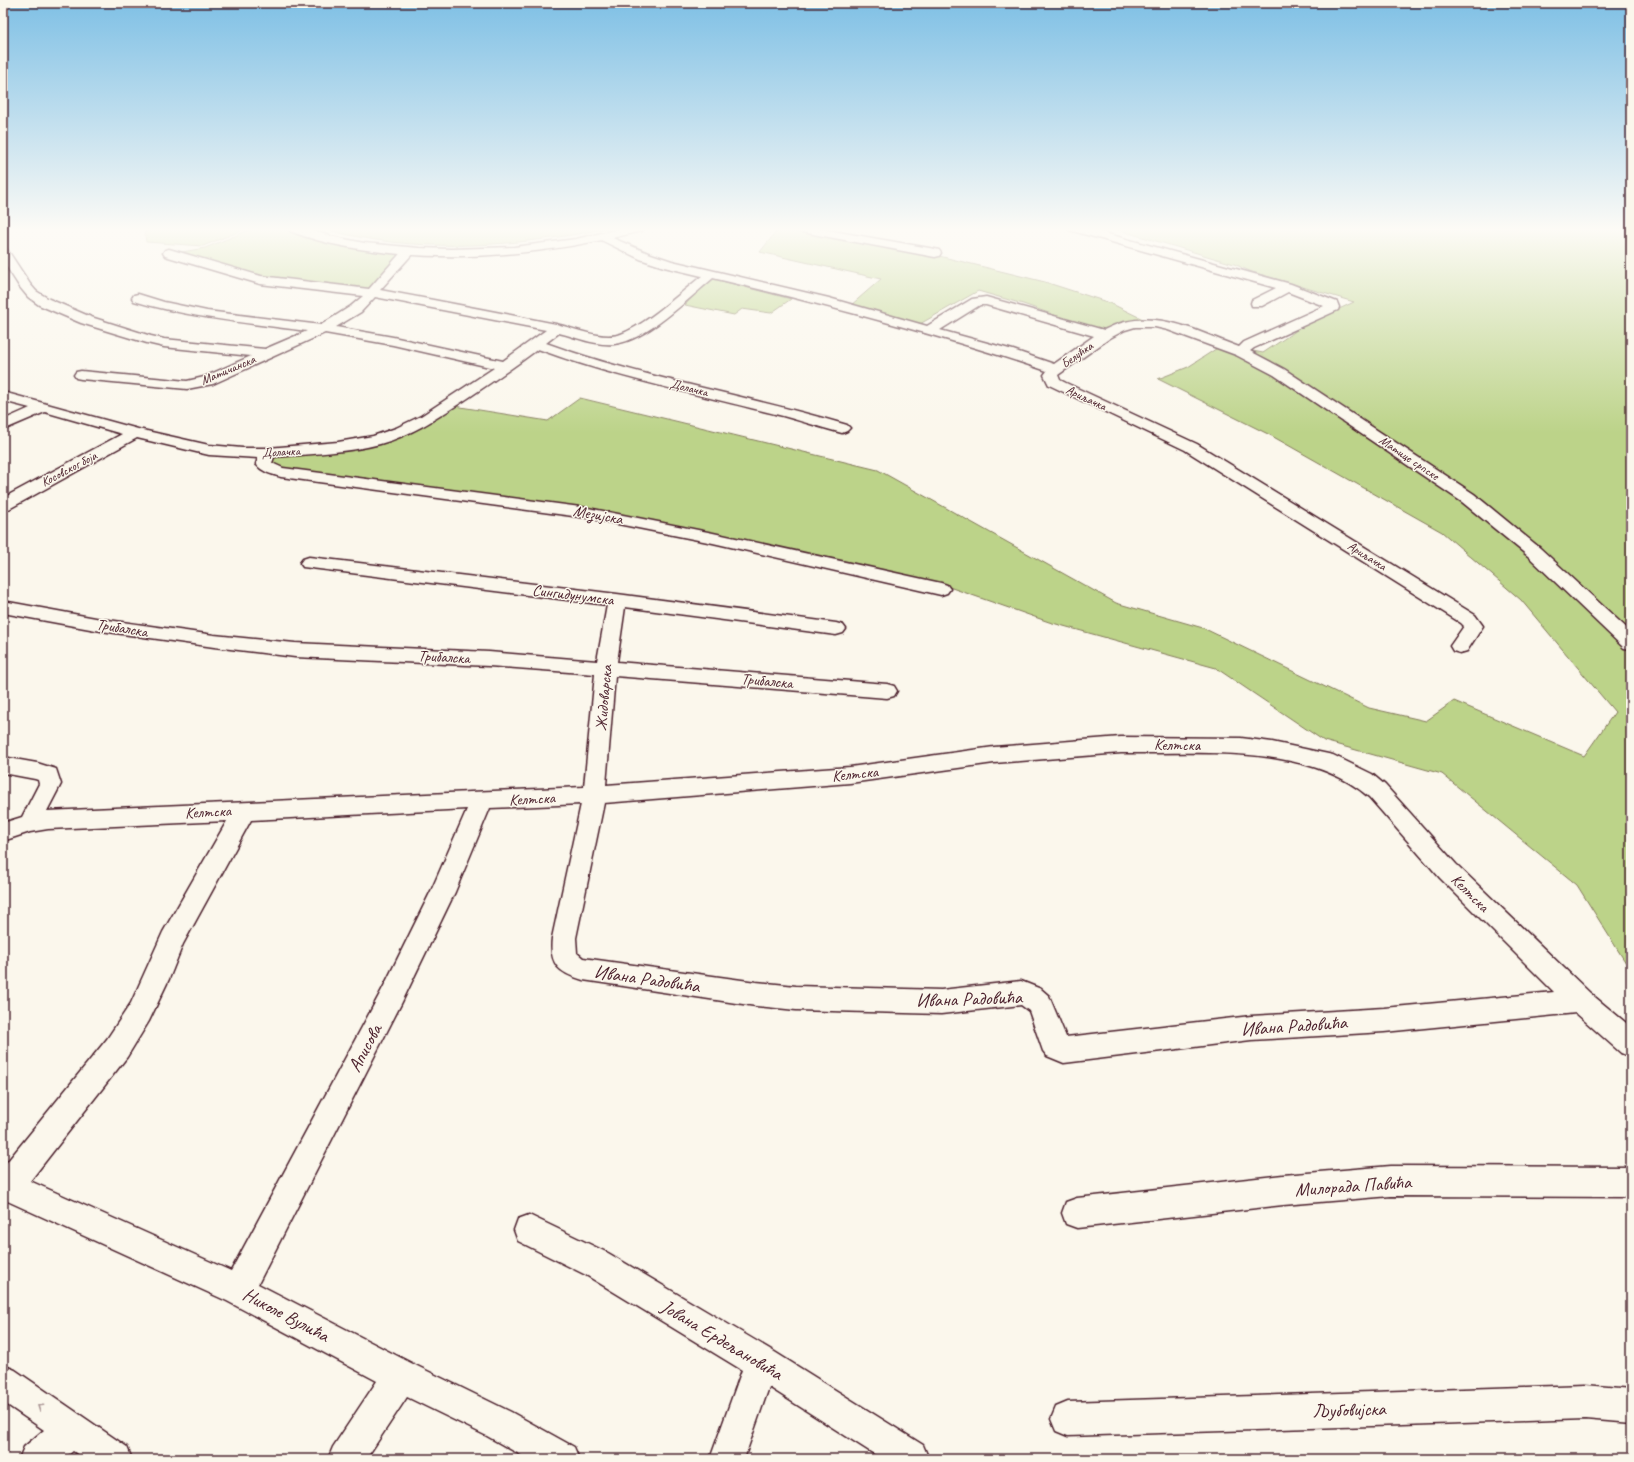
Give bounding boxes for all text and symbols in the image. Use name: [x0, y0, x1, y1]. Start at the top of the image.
street label: Белућка: [1058, 337, 1097, 372]
street label: Матичанска: [198, 351, 259, 389]
street label: Долачка: [668, 376, 711, 401]
street label: Ариљачка: [1063, 382, 1109, 415]
street label: Матице српске: [1376, 432, 1443, 484]
street label: Долачка: [261, 443, 302, 461]
street label: Косовског боја: [38, 447, 101, 490]
street label: Мезијска: [572, 501, 625, 529]
street label: Ариљачка: [1345, 538, 1390, 575]
street label: Сингидунумска: [531, 580, 616, 610]
street label: Трибалска: [95, 614, 151, 642]
street label: Трибалска: [418, 646, 472, 668]
street label: Жидоварска: [591, 663, 617, 732]
street label: Трибалска: [740, 669, 795, 693]
street label: Келтска: [1154, 735, 1202, 755]
street label: Келтска: [831, 761, 881, 786]
street label: Келтска: [508, 788, 557, 810]
street label: Келтска: [184, 801, 233, 823]
street label: Келтска: [1447, 870, 1494, 917]
street label: Ивана Радовића: [593, 960, 703, 999]
street label: Ивана Радовића: [916, 985, 1024, 1013]
street label: Ивана Радовића: [1240, 1010, 1349, 1042]
street label: Аписова: [343, 1018, 389, 1076]
street label: Милорада Павића: [1294, 1170, 1414, 1202]
street label: Николе Вулића: [239, 1282, 335, 1349]
street label: Јована Ердељановића: [656, 1294, 788, 1387]
street label: Љубовијска: [1312, 1397, 1388, 1423]
one-way arrow: [37, 1404, 44, 1412]

